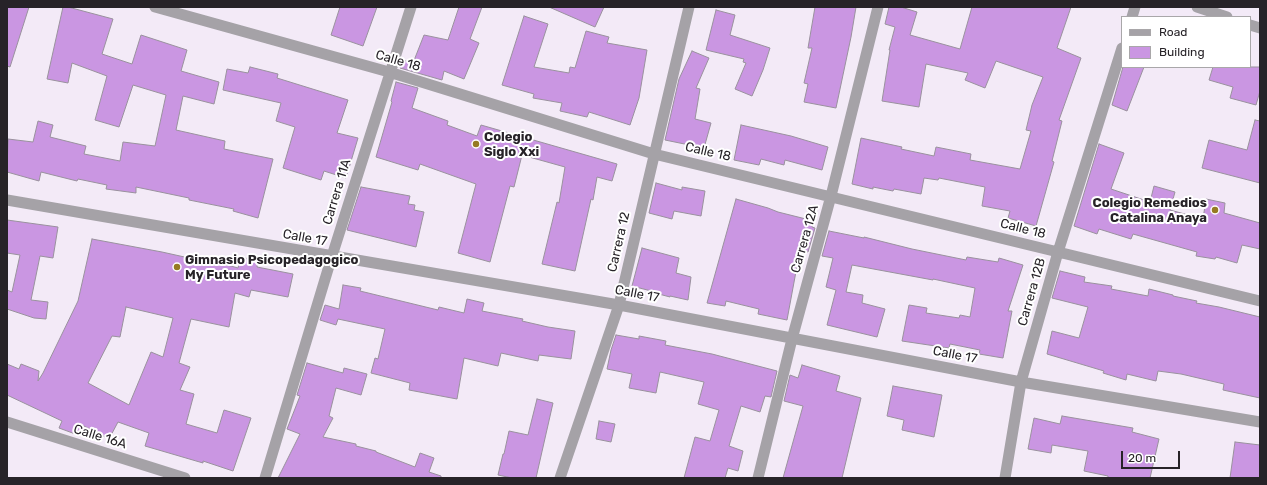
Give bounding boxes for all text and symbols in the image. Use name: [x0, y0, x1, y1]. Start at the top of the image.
legend: [1121, 16, 1251, 68]
text: Road: [1159, 25, 1187, 39]
text: Building: [1159, 45, 1205, 59]
street label: Calle 18: [374, 47, 422, 75]
place label: Colegio Siglo Xxi: [484, 129, 539, 160]
marker: Colegio Siglo Xxi: [471, 139, 481, 149]
street label: Calle 18: [684, 139, 732, 165]
street label: Carrera 11A: [320, 157, 354, 227]
place label: Colegio Remedios Catalina Anaya: [1093, 195, 1207, 226]
street label: Carrera 12A: [788, 203, 822, 275]
marker: Colegio Remedios Catalina Anaya: [1210, 205, 1220, 215]
street label: Carrera 12: [605, 210, 633, 274]
street label: Calle 18: [999, 216, 1047, 242]
street label: Calle 17: [282, 226, 328, 250]
place label: Gimnasio Psicopedagogico My Future: [185, 252, 358, 283]
street label: Carrera 12B: [1015, 256, 1049, 328]
marker: Gimnasio Psicopedagogico My Future: [172, 262, 182, 272]
street label: Calle 17: [613, 282, 661, 306]
street label: Calle 17: [931, 343, 979, 367]
street label: Calle 16A: [72, 422, 128, 452]
scale bar: [1123, 443, 1182, 469]
text: 20 m: [1128, 451, 1156, 465]

